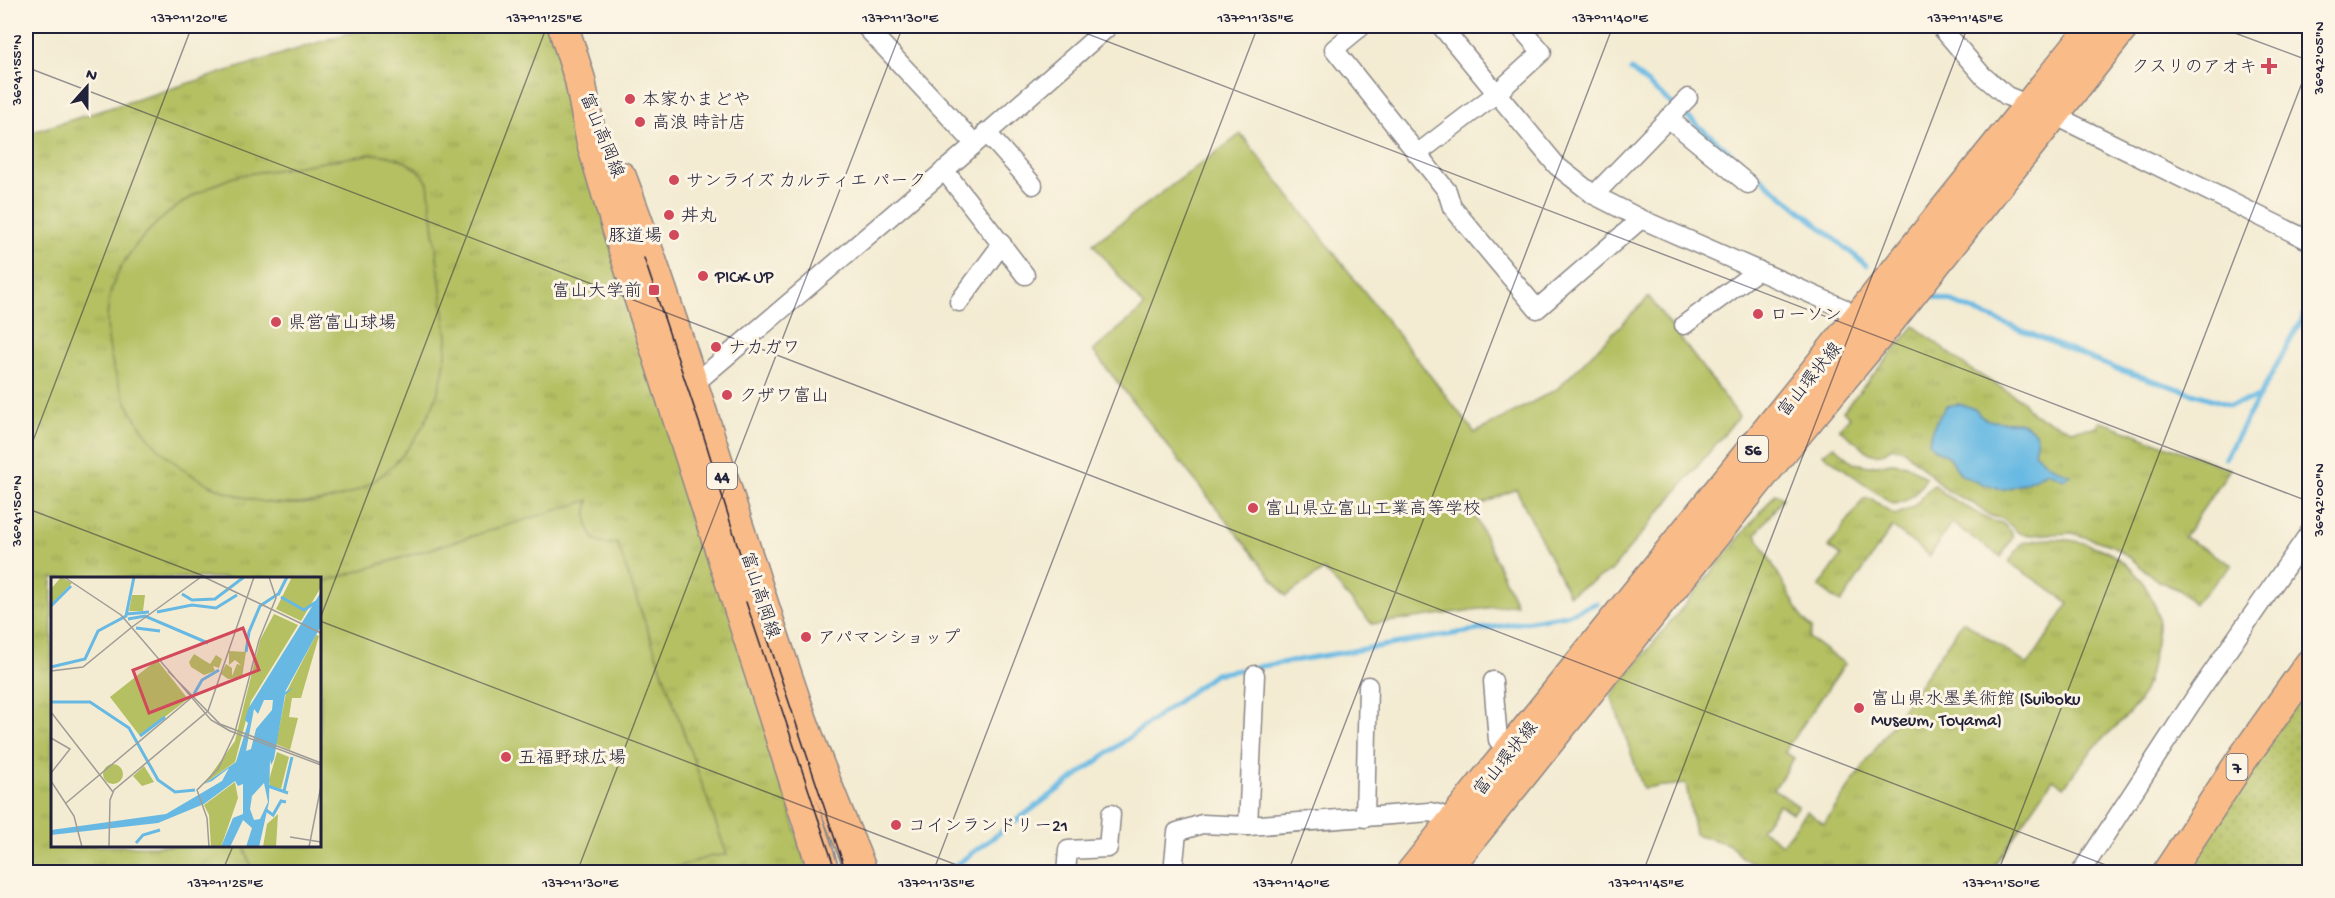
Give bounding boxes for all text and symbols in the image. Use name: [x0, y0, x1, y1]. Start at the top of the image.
text: 137°11'20"E: [150, 10, 228, 28]
text: 137°11'25"E: [505, 10, 582, 28]
text: 137°11'30"E: [861, 10, 939, 28]
text: 137°11'35"E: [1216, 10, 1293, 28]
text: 137°11'40"E: [1571, 10, 1648, 28]
text: 137°11'45"E: [1927, 10, 2003, 28]
text: 36°42'05"N: [2311, 21, 2329, 95]
text: 36°41'55"N: [9, 34, 27, 106]
north arrow: [57, 57, 117, 117]
place label: クスリのアオキ: [2131, 58, 2257, 79]
marker: クスリのアオキ: [2262, 59, 2276, 73]
text: N: [83, 66, 100, 87]
street label: 富山高岡線: [574, 90, 628, 182]
place label: 本家かまどや: [642, 90, 751, 112]
marker: 本家かまどや: [623, 92, 637, 106]
place label: 高浪 時計店: [652, 113, 746, 135]
marker: 高浪 時計店: [633, 115, 647, 129]
place label: サンライズ カルティエ パーク: [686, 172, 926, 193]
marker: サンライズ カルティエ パーク: [667, 173, 681, 187]
place label: 丼丸: [681, 206, 717, 228]
marker: 丼丸: [662, 208, 676, 222]
place label: 豚道場: [608, 226, 662, 248]
marker: 豚道場: [667, 228, 681, 242]
place label: PICK UP: [714, 268, 775, 289]
marker: PICK UP: [696, 269, 710, 283]
place label: 富山大学前: [552, 281, 642, 303]
marker: 富山大学前: [647, 283, 661, 297]
place label: ローソン: [1770, 306, 1842, 327]
marker: ローソン: [1751, 307, 1765, 321]
place label: 県営富山球場: [288, 313, 396, 335]
marker: 県営富山球場: [269, 315, 283, 329]
street label: 富山環状線: [1774, 338, 1847, 422]
place label: ナカガワ: [728, 339, 800, 360]
marker: ナカガワ: [709, 340, 723, 354]
place label: クザワ富山: [739, 386, 829, 408]
marker: クザワ富山: [720, 388, 734, 402]
road number: 56: [1738, 436, 1768, 462]
road number: 44: [707, 463, 737, 489]
text: 36°42'00"N: [2311, 463, 2329, 538]
text: 36°41'50"N: [9, 475, 27, 548]
place label: 富山県立富山工業高等学校: [1265, 499, 1481, 521]
marker: 富山県立富山工業高等学校: [1246, 501, 1260, 515]
street label: 富山高岡線: [735, 549, 783, 642]
inset map: [51, 577, 321, 847]
place label: アパマンショップ: [818, 628, 960, 650]
marker: アパマンショップ: [799, 630, 813, 644]
place label: 富山県水墨美術館 (Suiboku Museum, Toyama): [1871, 689, 2081, 732]
marker: 富山県水墨美術館 (Suiboku Museum, Toyama): [1852, 701, 1866, 715]
street label: 富山環状線: [1470, 717, 1543, 801]
place label: 五福野球広場: [518, 748, 626, 770]
marker: 五福野球広場: [499, 750, 513, 764]
road number: 7: [2226, 754, 2248, 780]
place label: コインランドリー21: [908, 817, 1068, 838]
marker: コインランドリー21: [889, 818, 903, 832]
text: 137°11'25"E: [186, 875, 263, 893]
text: 137°11'30"E: [541, 875, 619, 893]
text: 137°11'35"E: [897, 875, 974, 893]
text: 137°11'40"E: [1252, 875, 1329, 893]
text: 137°11'45"E: [1608, 875, 1684, 893]
text: 137°11'50"E: [1962, 875, 2040, 893]

